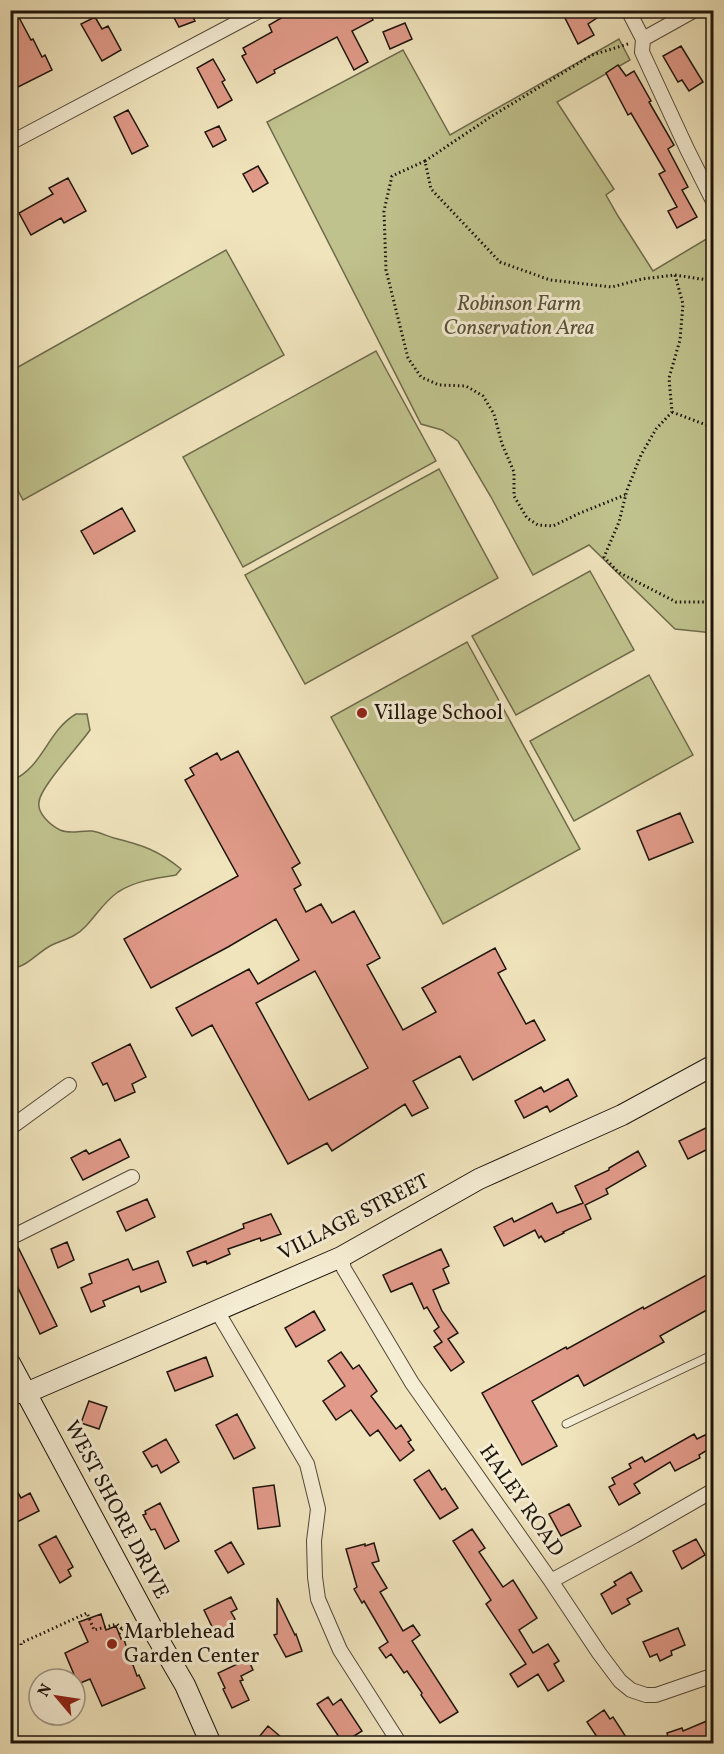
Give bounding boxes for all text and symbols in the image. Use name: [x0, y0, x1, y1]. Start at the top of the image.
park label: Robinson Farm Conservation Area: [443, 290, 595, 343]
place label: Village School: [374, 699, 503, 728]
marker: Village School: [355, 706, 369, 720]
street label: VILLAGE STREET: [274, 1167, 434, 1269]
street label: WEST SHORE DRIVE: [57, 1416, 175, 1604]
street label: HALEY ROAD: [472, 1439, 570, 1563]
place label: Marblehead Garden Center: [124, 1618, 259, 1671]
marker: Marblehead Garden Center: [105, 1637, 119, 1651]
north arrow: [27, 1667, 87, 1727]
text: N: [33, 1680, 58, 1701]

